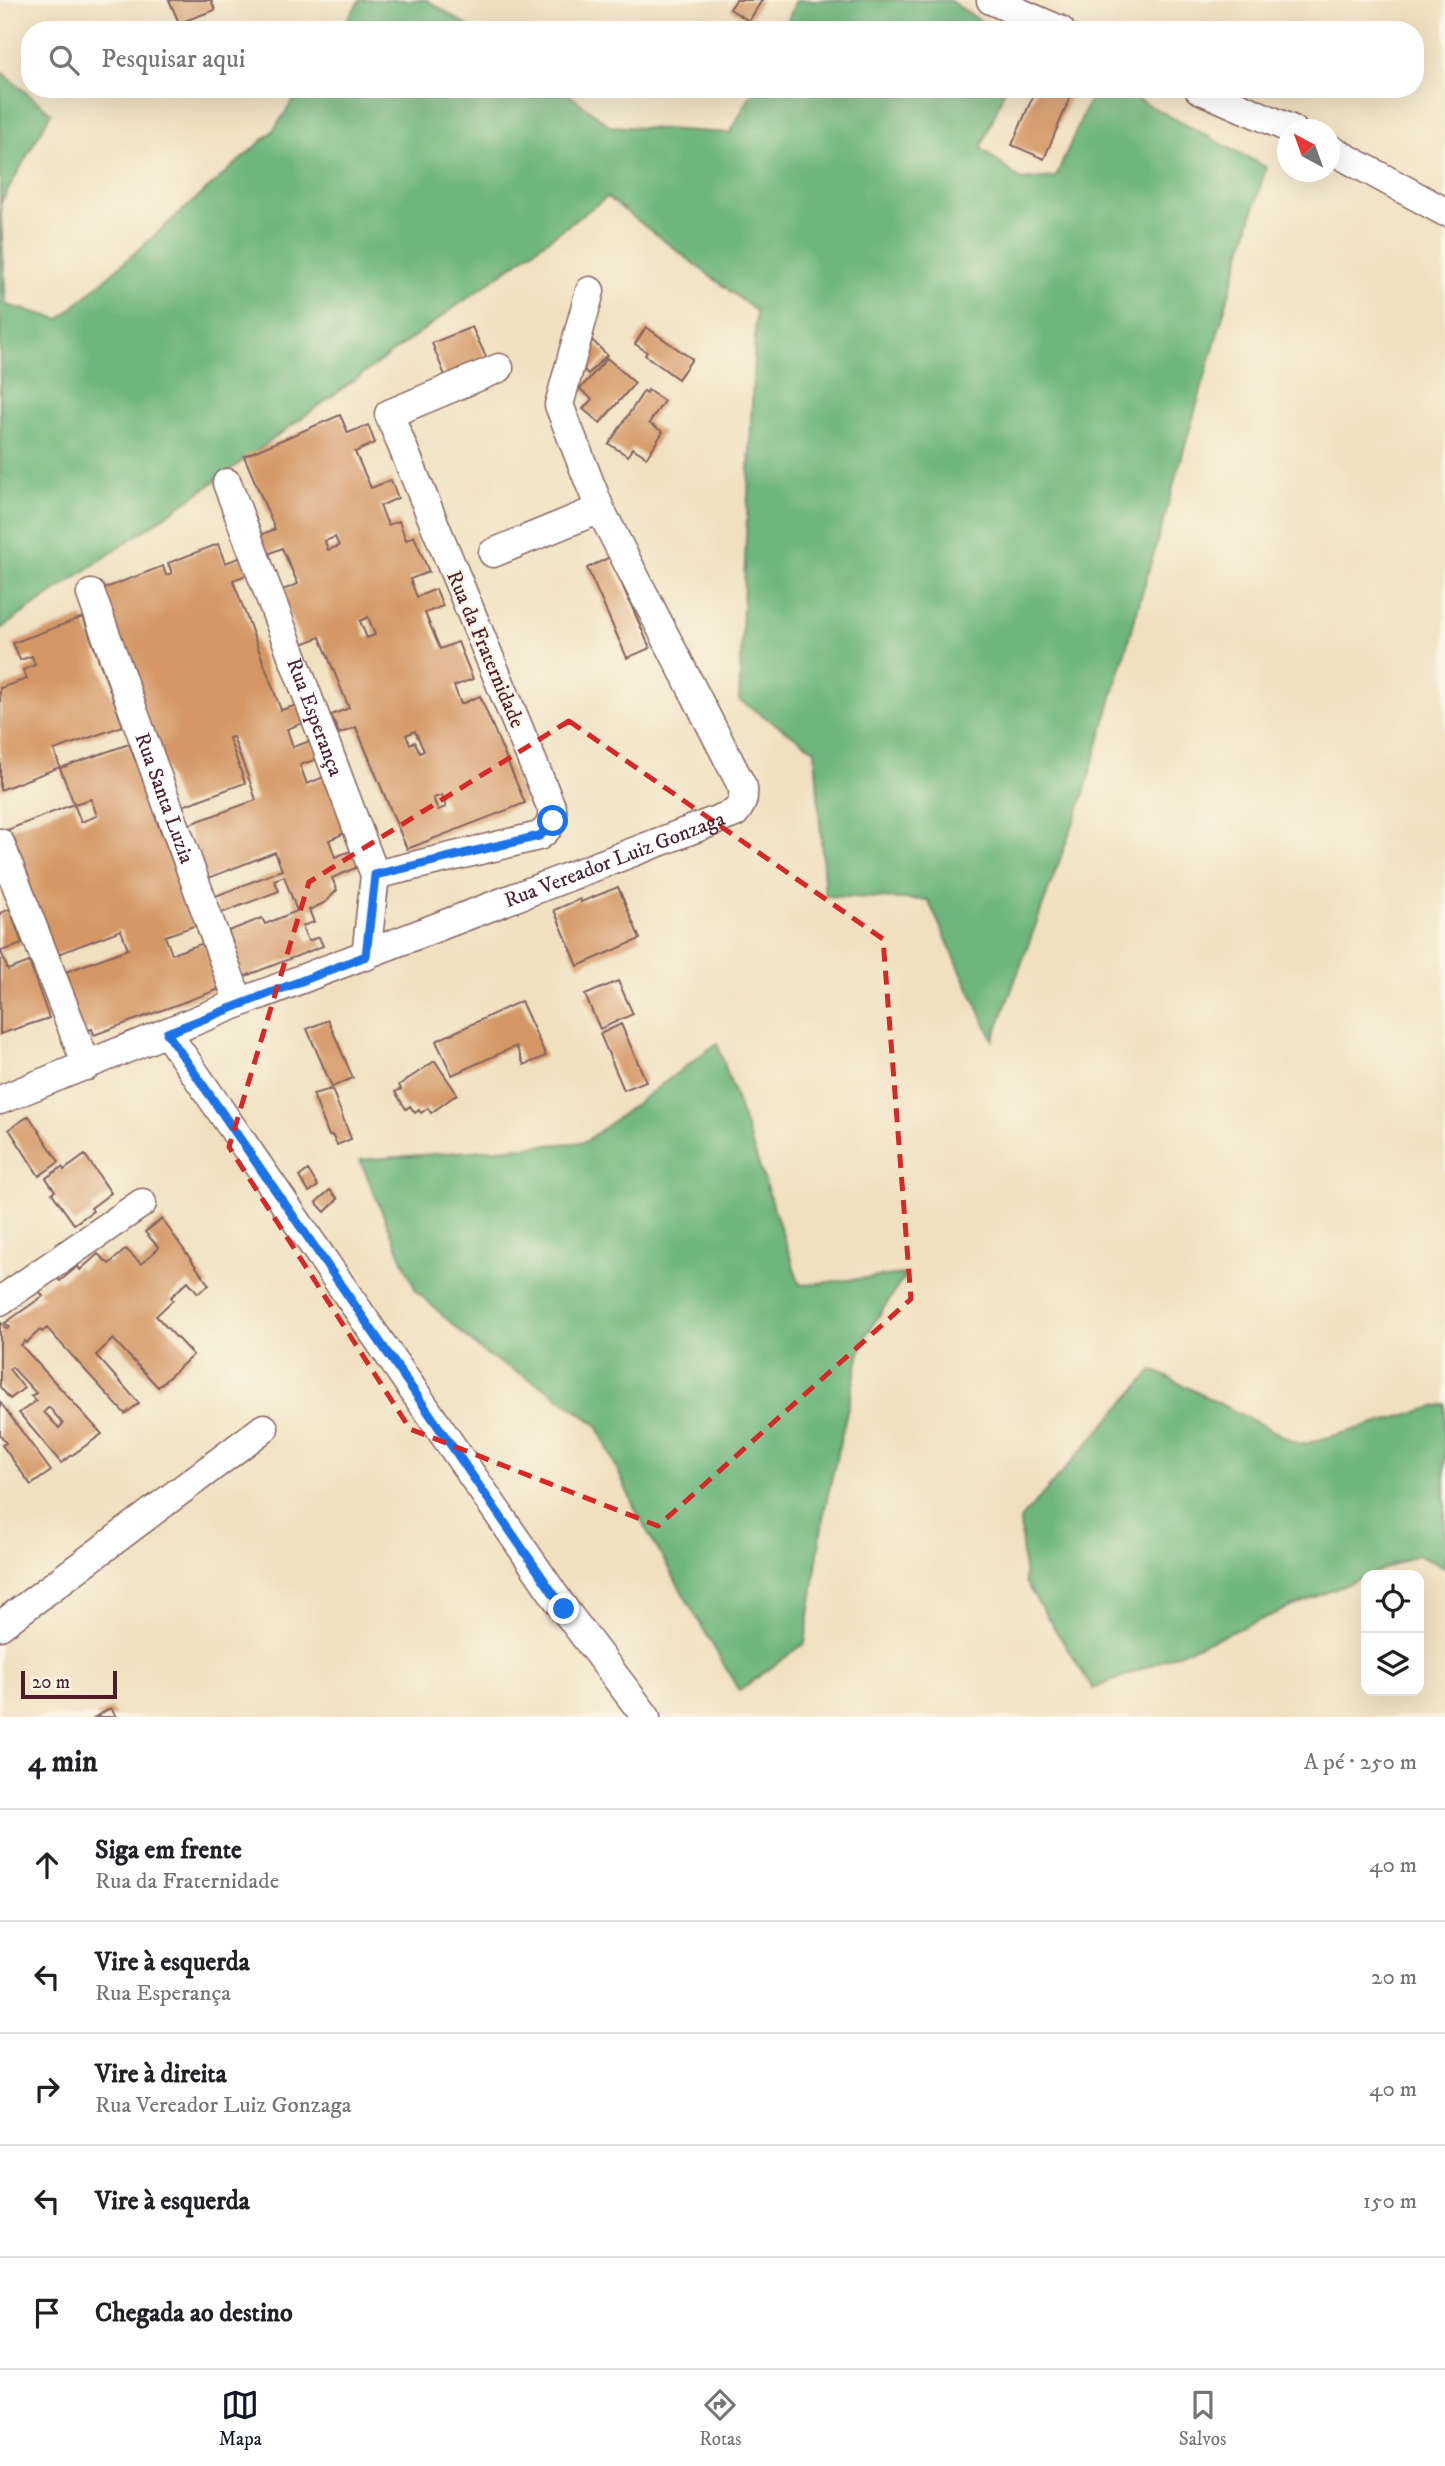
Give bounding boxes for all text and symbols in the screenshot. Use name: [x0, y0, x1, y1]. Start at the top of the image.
search box: [21, 21, 1424, 98]
icon: search: [45, 41, 83, 79]
text: Pesquisar aqui: [101, 43, 245, 76]
north arrow: [1277, 119, 1340, 182]
street label: Rua da Fraternidade: [440, 567, 530, 732]
street label: Rua Esperança: [280, 654, 349, 780]
street label: Rua Santa Luzia: [128, 729, 200, 867]
route start: [537, 805, 568, 836]
street label: Rua Vereador Luiz Gonzaga: [501, 806, 729, 914]
map controls: [1361, 1570, 1424, 1696]
button: locate: [1361, 1570, 1424, 1633]
route end: [548, 1593, 579, 1624]
button: layers: [1361, 1633, 1424, 1696]
scale bar: [21, 1668, 117, 1700]
text: 20 m: [32, 1671, 70, 1694]
text: 4 min: [28, 1744, 98, 1781]
text: A pé · 250 m: [1304, 1748, 1417, 1777]
text: Siga em frente: [95, 1834, 242, 1867]
icon: ahead: [28, 1846, 66, 1884]
text: 40 m: [1369, 1851, 1417, 1880]
text: Rua da Fraternidade: [95, 1867, 279, 1896]
text: Vire à esquerda: [95, 1946, 250, 1979]
icon: left: [28, 1958, 66, 1996]
text: 20 m: [1371, 1963, 1417, 1992]
text: Rua Esperança: [95, 1979, 231, 2008]
text: Vire à direita: [95, 2058, 227, 2091]
icon: right: [28, 2070, 66, 2108]
text: 40 m: [1369, 2075, 1417, 2104]
text: Rua Vereador Luiz Gonzaga: [95, 2091, 351, 2120]
icon: left: [28, 2182, 66, 2220]
text: Vire à esquerda: [95, 2185, 250, 2218]
text: 150 m: [1363, 2187, 1417, 2216]
icon: arrive: [28, 2294, 66, 2332]
text: Chegada ao destino: [95, 2297, 293, 2330]
tab: Mapa: [219, 2386, 262, 2451]
tab: Rotas: [699, 2386, 741, 2451]
tab: Salvos: [1179, 2386, 1226, 2451]

